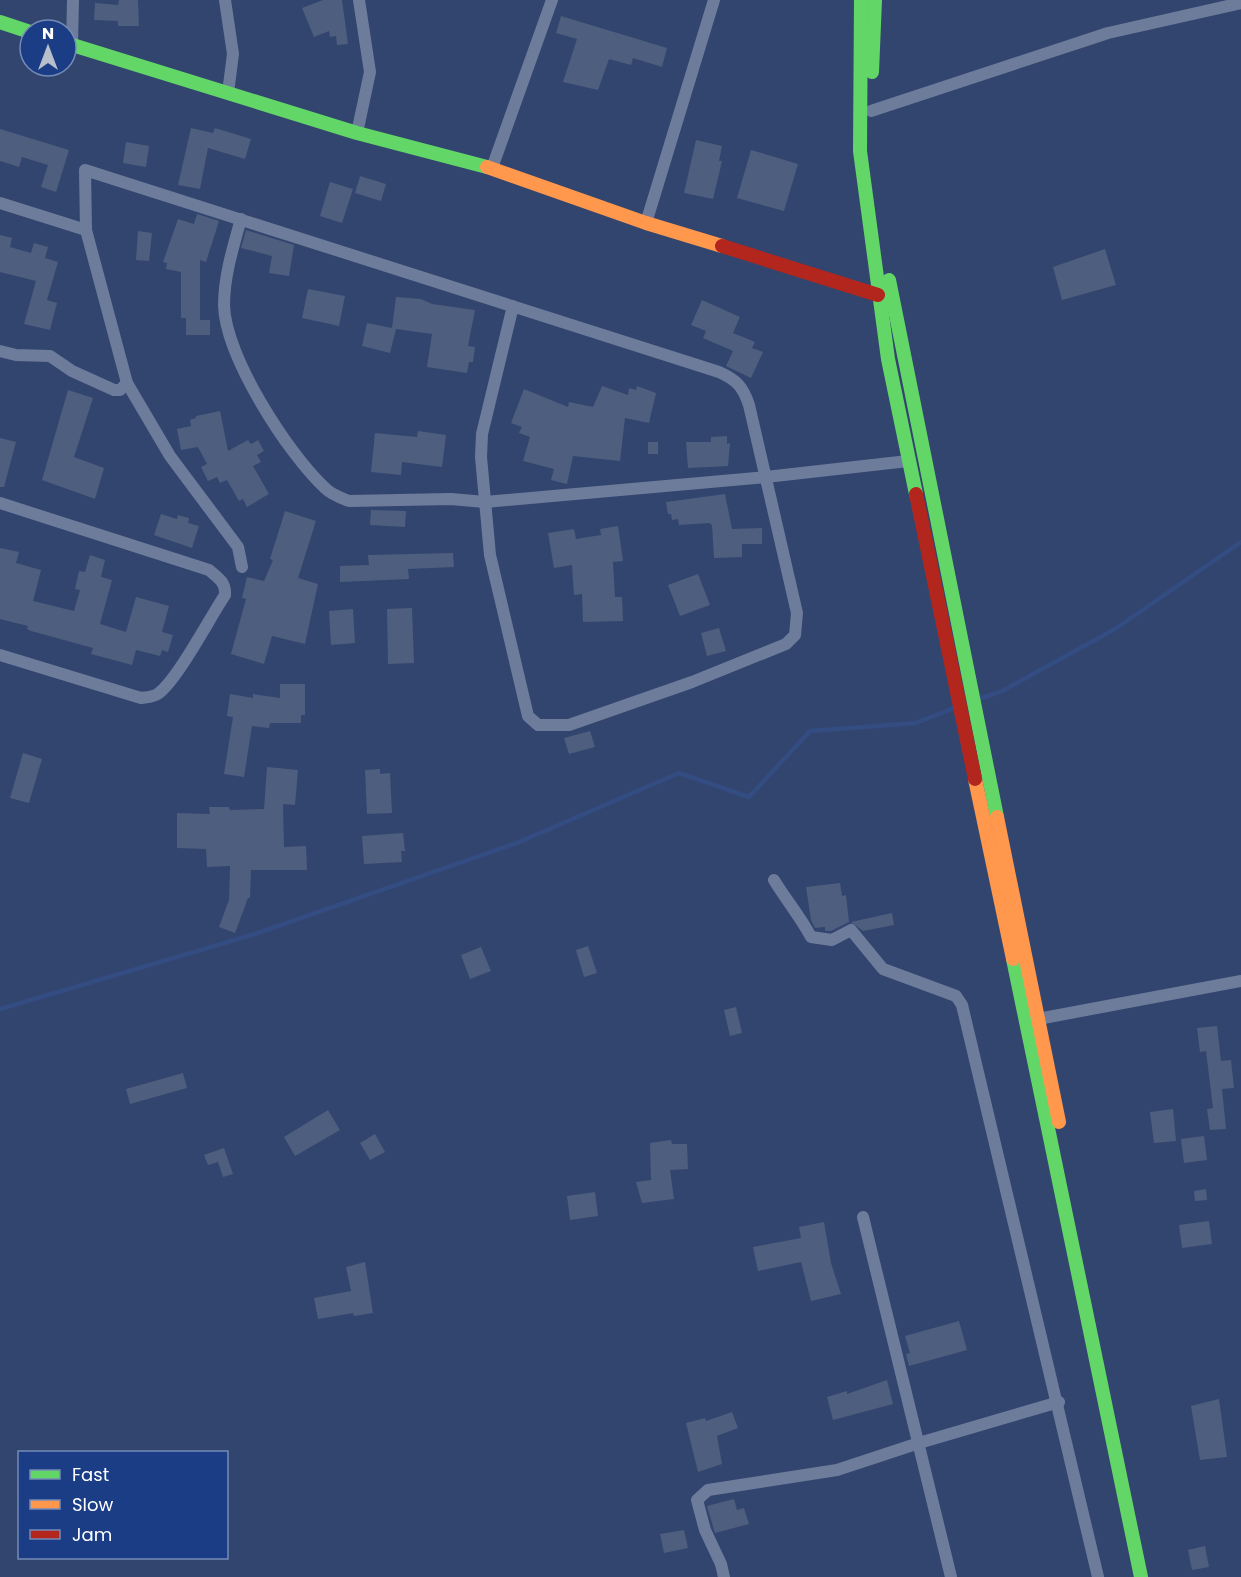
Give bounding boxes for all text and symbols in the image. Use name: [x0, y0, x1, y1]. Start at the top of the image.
north arrow: [18, 18, 78, 78]
text: N: [42, 22, 54, 45]
legend: [18, 1451, 228, 1559]
text: Fast: [72, 1462, 109, 1487]
text: Slow: [72, 1492, 114, 1517]
text: Jam: [72, 1522, 112, 1547]

